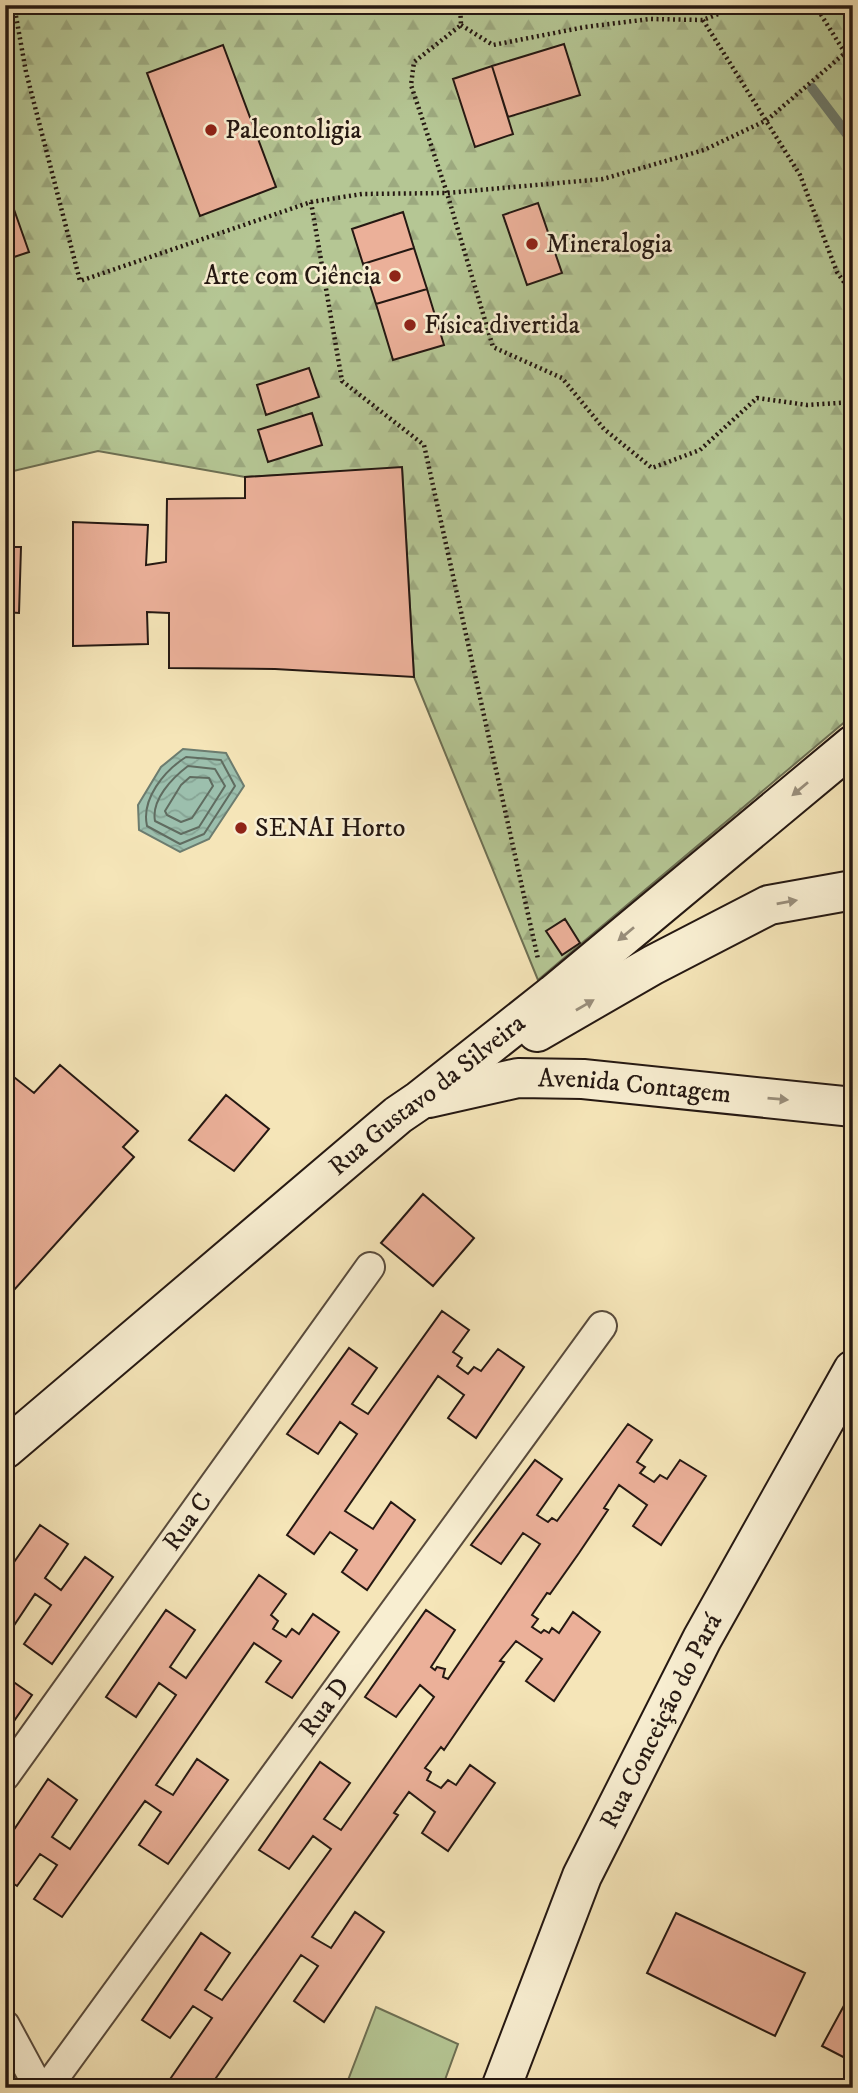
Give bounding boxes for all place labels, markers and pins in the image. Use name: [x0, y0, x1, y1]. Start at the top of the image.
place label: Paleontoligia: [225, 114, 362, 147]
marker: Paleontoligia: [203, 122, 219, 138]
place label: Mineralogia: [546, 228, 672, 261]
marker: Mineralogia: [524, 236, 540, 252]
place label: Arte com Ciência: [204, 260, 381, 293]
marker: Arte com Ciência: [387, 268, 403, 284]
place label: Física divertida: [424, 309, 580, 342]
marker: Física divertida: [402, 317, 418, 333]
place label: SENAI Horto: [255, 812, 405, 845]
marker: SENAI Horto: [233, 820, 249, 836]

